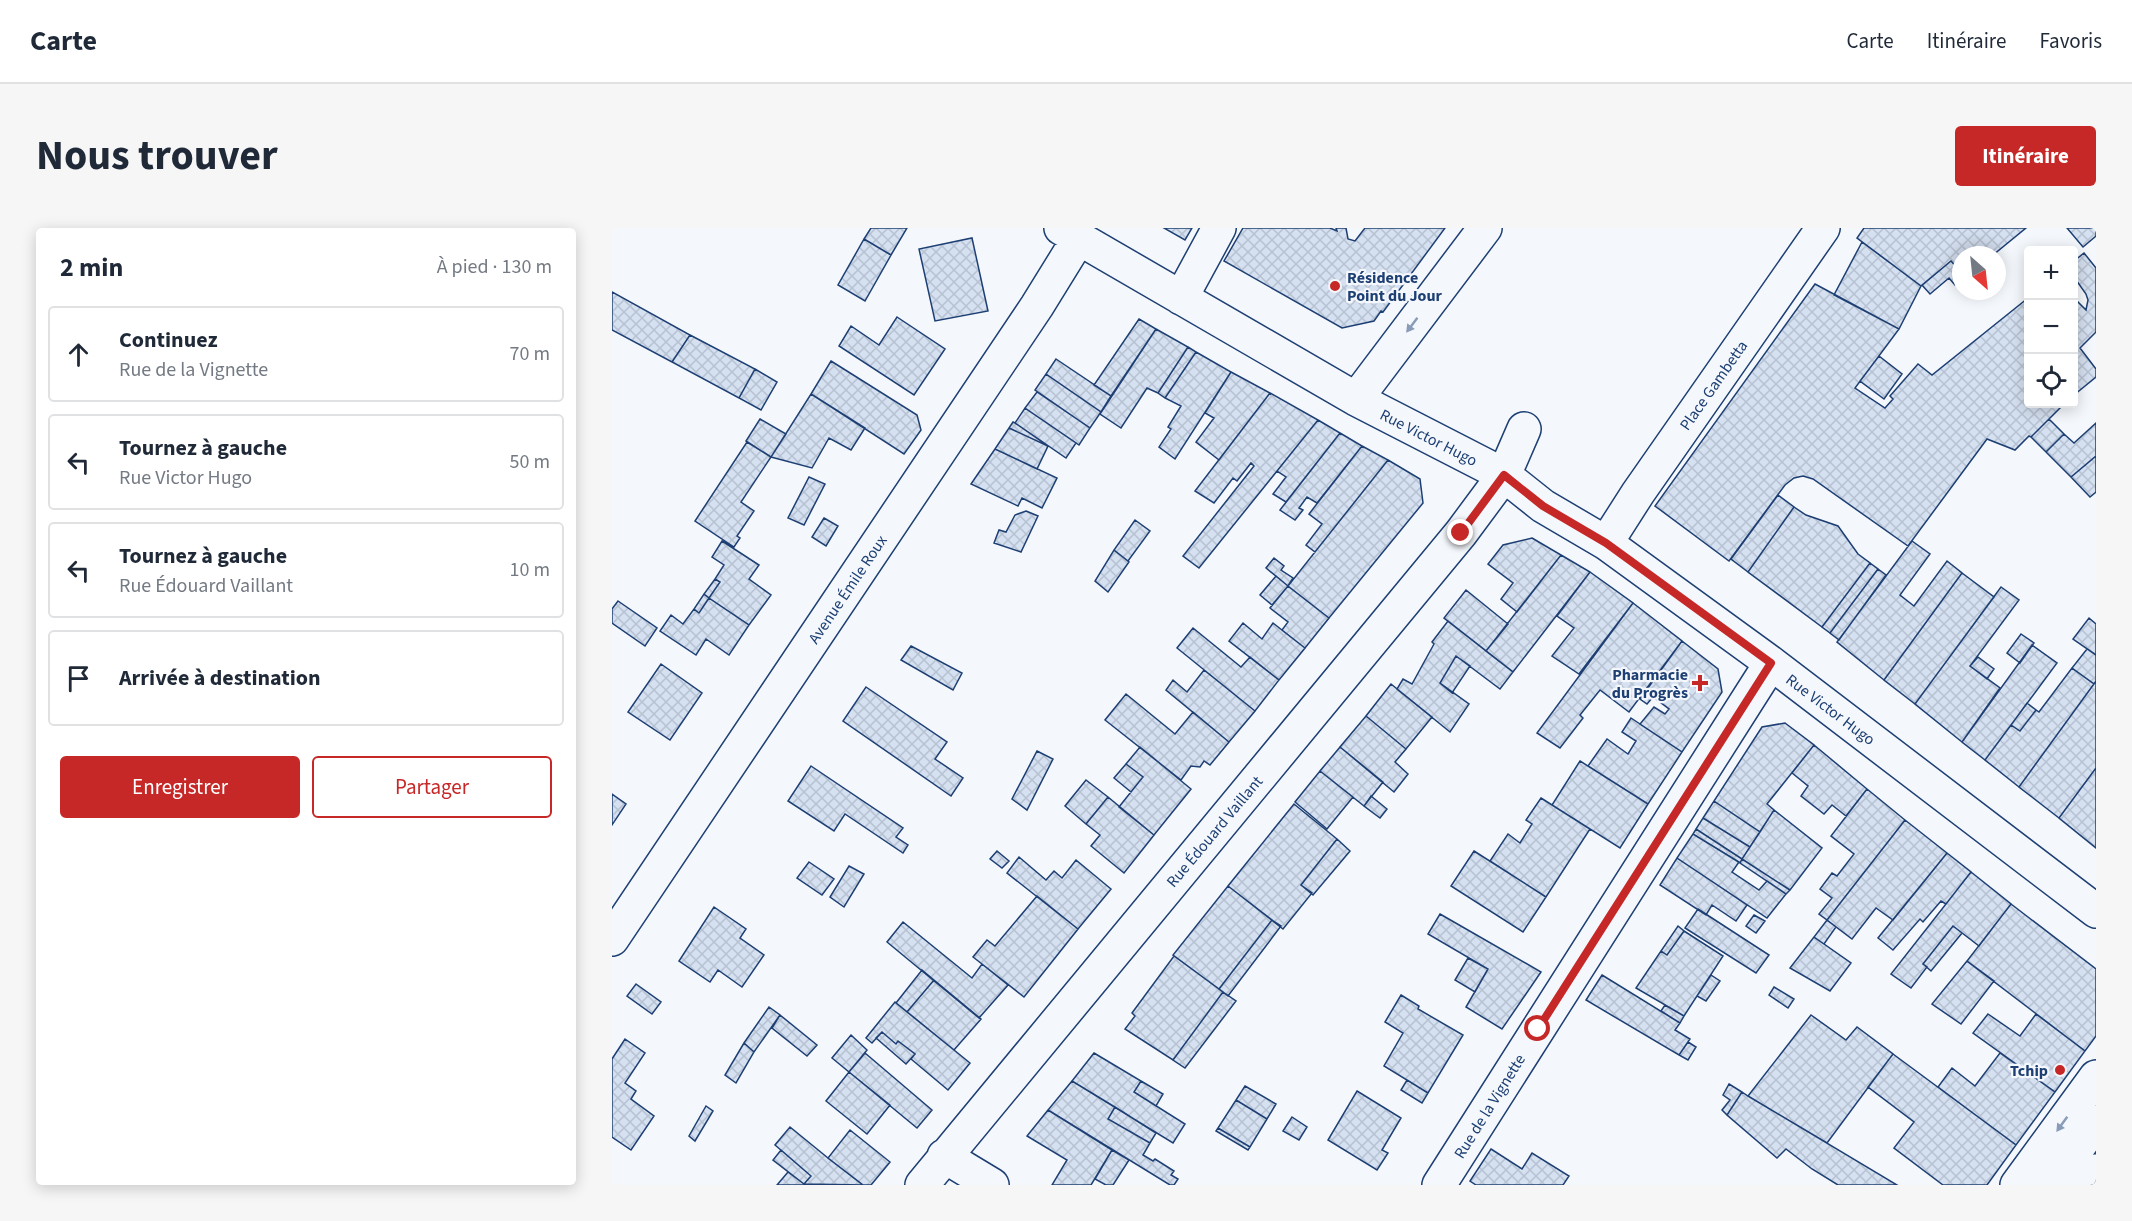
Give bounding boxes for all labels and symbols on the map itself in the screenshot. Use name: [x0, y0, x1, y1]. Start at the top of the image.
north arrow: [1952, 246, 2006, 300]
place label: Résidence Point du Jour: [1347, 267, 1443, 307]
marker: Résidence Point du Jour: [1328, 279, 1342, 293]
one-way arrow: [1406, 316, 1418, 332]
street label: Place Gambetta: [1675, 336, 1753, 435]
street label: Rue Victor Hugo: [1376, 404, 1481, 472]
route end: [1447, 519, 1473, 545]
street label: Avenue Émile Roux: [803, 531, 892, 648]
place label: Pharmacie du Progrès: [1612, 664, 1688, 704]
street label: Rue Victor Hugo: [1781, 669, 1880, 751]
marker: Pharmacie du Progrès: [1693, 676, 1707, 690]
street label: Rue Édouard Vaillant: [1162, 771, 1268, 892]
route start: [1524, 1015, 1550, 1041]
street label: Rue de la Vignette: [1449, 1050, 1531, 1163]
place label: Tchip: [2010, 1060, 2048, 1082]
marker: Tchip: [2053, 1063, 2067, 1077]
one-way arrow: [2056, 1117, 2068, 1132]

